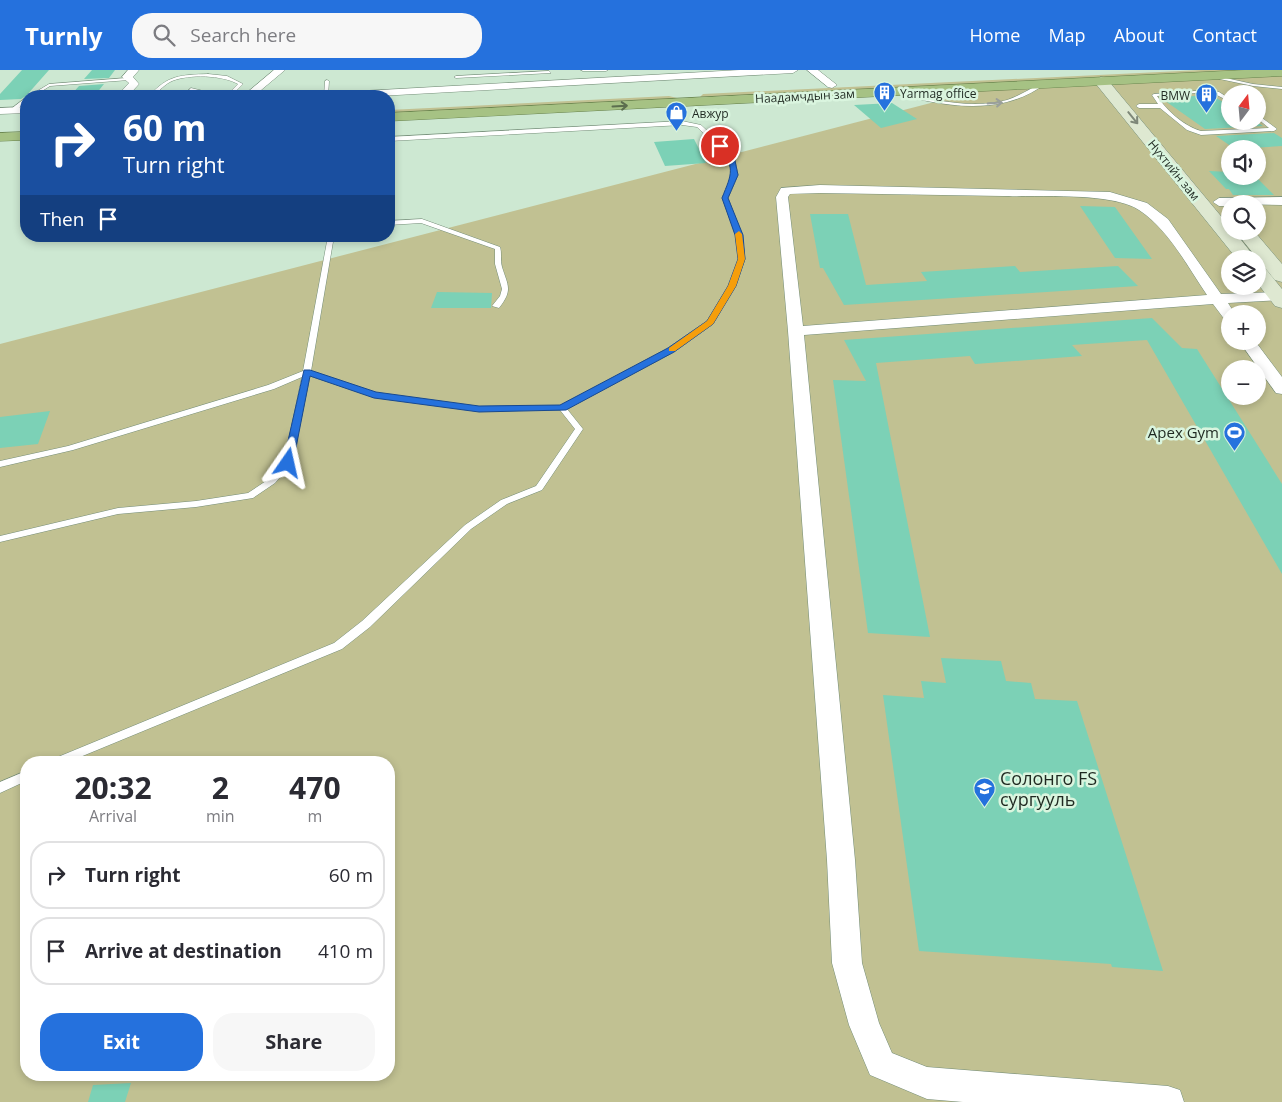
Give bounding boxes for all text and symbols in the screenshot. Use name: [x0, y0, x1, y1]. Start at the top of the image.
search box: [132, 13, 482, 58]
text: Turnly: [25, 19, 102, 52]
icon: search: [150, 21, 178, 49]
text: Search here: [190, 22, 296, 48]
text: Home: [970, 23, 1020, 47]
text: Map: [1048, 23, 1086, 47]
text: About: [1114, 23, 1164, 47]
text: Contact: [1192, 23, 1257, 47]
building icon: Yarmag office: [872, 81, 896, 112]
building icon: BMW: [1194, 83, 1218, 114]
street label: Наадамчдын зам: [755, 85, 855, 107]
place label: Yarmag office: [900, 85, 977, 102]
north arrow: [1221, 85, 1266, 130]
map controls: [1221, 85, 1266, 405]
place label: BMW: [1160, 87, 1190, 104]
one-way arrow: [987, 99, 1003, 108]
one-way arrow: [612, 101, 628, 110]
shop icon: Авжур: [664, 101, 688, 132]
text: 60 m: [123, 104, 206, 151]
place label: Авжур: [692, 105, 729, 122]
icon: right: [40, 110, 105, 175]
one-way arrow: [1127, 111, 1138, 124]
pin: [699, 125, 741, 167]
icon: arrive: [706, 132, 734, 160]
street label: Нүхтийн зам: [1144, 136, 1204, 204]
button: sound: [1221, 140, 1266, 185]
text: Turn right: [123, 149, 225, 179]
button: search: [1221, 195, 1266, 240]
icon: arrive: [94, 205, 122, 233]
text: Then: [40, 206, 84, 232]
button: layers: [1221, 250, 1266, 295]
button: +: [1221, 305, 1266, 350]
button: −: [1221, 360, 1266, 405]
sports icon: Apex Gym: [1223, 420, 1247, 451]
place label: Apex Gym: [1148, 422, 1219, 442]
position arrow: [261, 436, 313, 488]
place label: Солонго FS сургууль: [1000, 766, 1097, 811]
text: 20:32: [74, 767, 152, 808]
text: 2: [212, 767, 229, 808]
text: 470: [289, 767, 341, 808]
school or university icon: Солонго FS сургууль: [972, 776, 996, 807]
text: Arrival: [89, 805, 137, 827]
text: min: [206, 805, 235, 827]
text: m: [307, 805, 322, 827]
icon: right: [42, 861, 70, 889]
text: Turn right: [85, 862, 180, 888]
text: 60 m: [329, 862, 373, 888]
icon: arrive: [42, 937, 70, 965]
text: Arrive at destination: [85, 938, 282, 964]
text: 410 m: [318, 938, 373, 964]
button: Exit: [40, 1013, 203, 1071]
button: Share: [213, 1013, 375, 1071]

